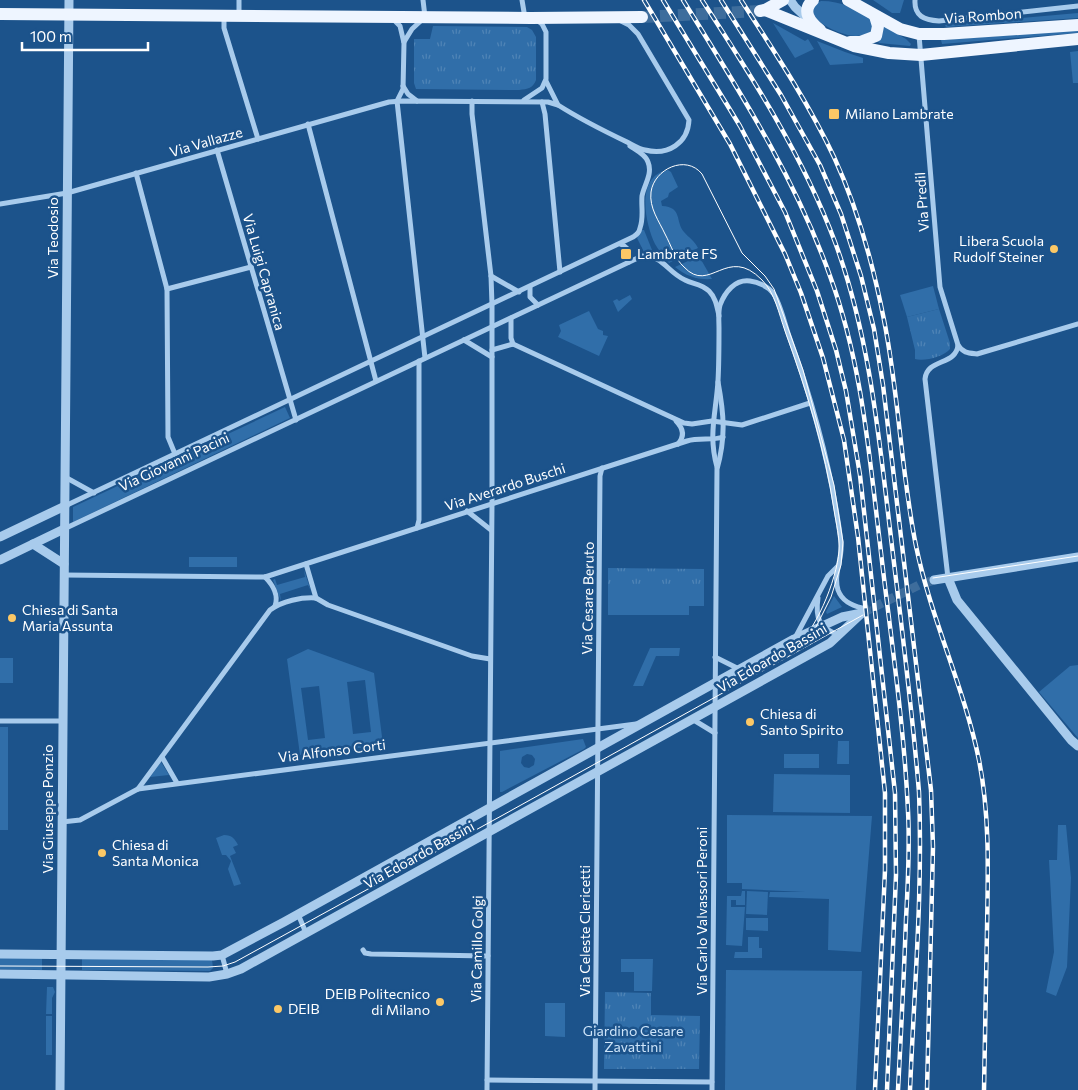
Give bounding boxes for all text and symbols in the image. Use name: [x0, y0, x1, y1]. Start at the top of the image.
street label: Via Rombon: [944, 4, 1022, 27]
scale bar: [22, 20, 149, 52]
text: 100 m: [30, 27, 72, 45]
place label: Milano Lambrate: [845, 105, 954, 122]
marker: Milano Lambrate: [827, 107, 841, 121]
street label: Via Vallazze: [167, 123, 244, 160]
street label: Via Predil: [911, 172, 932, 233]
street label: Via Teodosio: [44, 197, 61, 279]
street label: Via Luigi Capranica: [240, 212, 289, 332]
place label: Libera Scuola Rudolf Steiner: [953, 232, 1044, 265]
marker: Libera Scuola Rudolf Steiner: [1048, 243, 1060, 255]
place label: Lambrate FS: [637, 245, 718, 262]
marker: Lambrate FS: [619, 247, 633, 261]
street label: Via Giovanni Pacini: [116, 428, 232, 495]
street label: Via Averardo Buschi: [442, 459, 567, 514]
street label: Via Cesare Beruto: [578, 541, 597, 655]
place label: Chiesa di Santa Maria Assunta: [22, 601, 118, 634]
marker: Chiesa di Santa Maria Assunta: [6, 612, 18, 624]
street label: Via Edoardo Bassini: [714, 619, 830, 696]
place label: Chiesa di Santo Spirito: [760, 705, 844, 738]
marker: Chiesa di Santo Spirito: [744, 716, 756, 728]
street label: Via Alfonso Corti: [277, 735, 387, 766]
street label: Via Giuseppe Ponzio: [39, 744, 56, 874]
street label: Via Edoardo Bassini: [360, 817, 477, 892]
street label: Via Carlo Valvassori Peroni: [693, 827, 710, 995]
place label: Chiesa di Santa Monica: [112, 836, 199, 869]
marker: Chiesa di Santa Monica: [96, 847, 108, 859]
street label: Via Celeste Clericetti: [576, 865, 593, 997]
street label: Via Camillo Golgi: [467, 895, 486, 1003]
place label: DEIB Politecnico di Milano: [325, 985, 430, 1018]
marker: DEIB Politecnico di Milano: [434, 996, 446, 1008]
place label: DEIB: [288, 1000, 320, 1017]
marker: DEIB: [272, 1003, 284, 1015]
park label: Giardino Cesare Zavattini: [583, 1022, 683, 1055]

